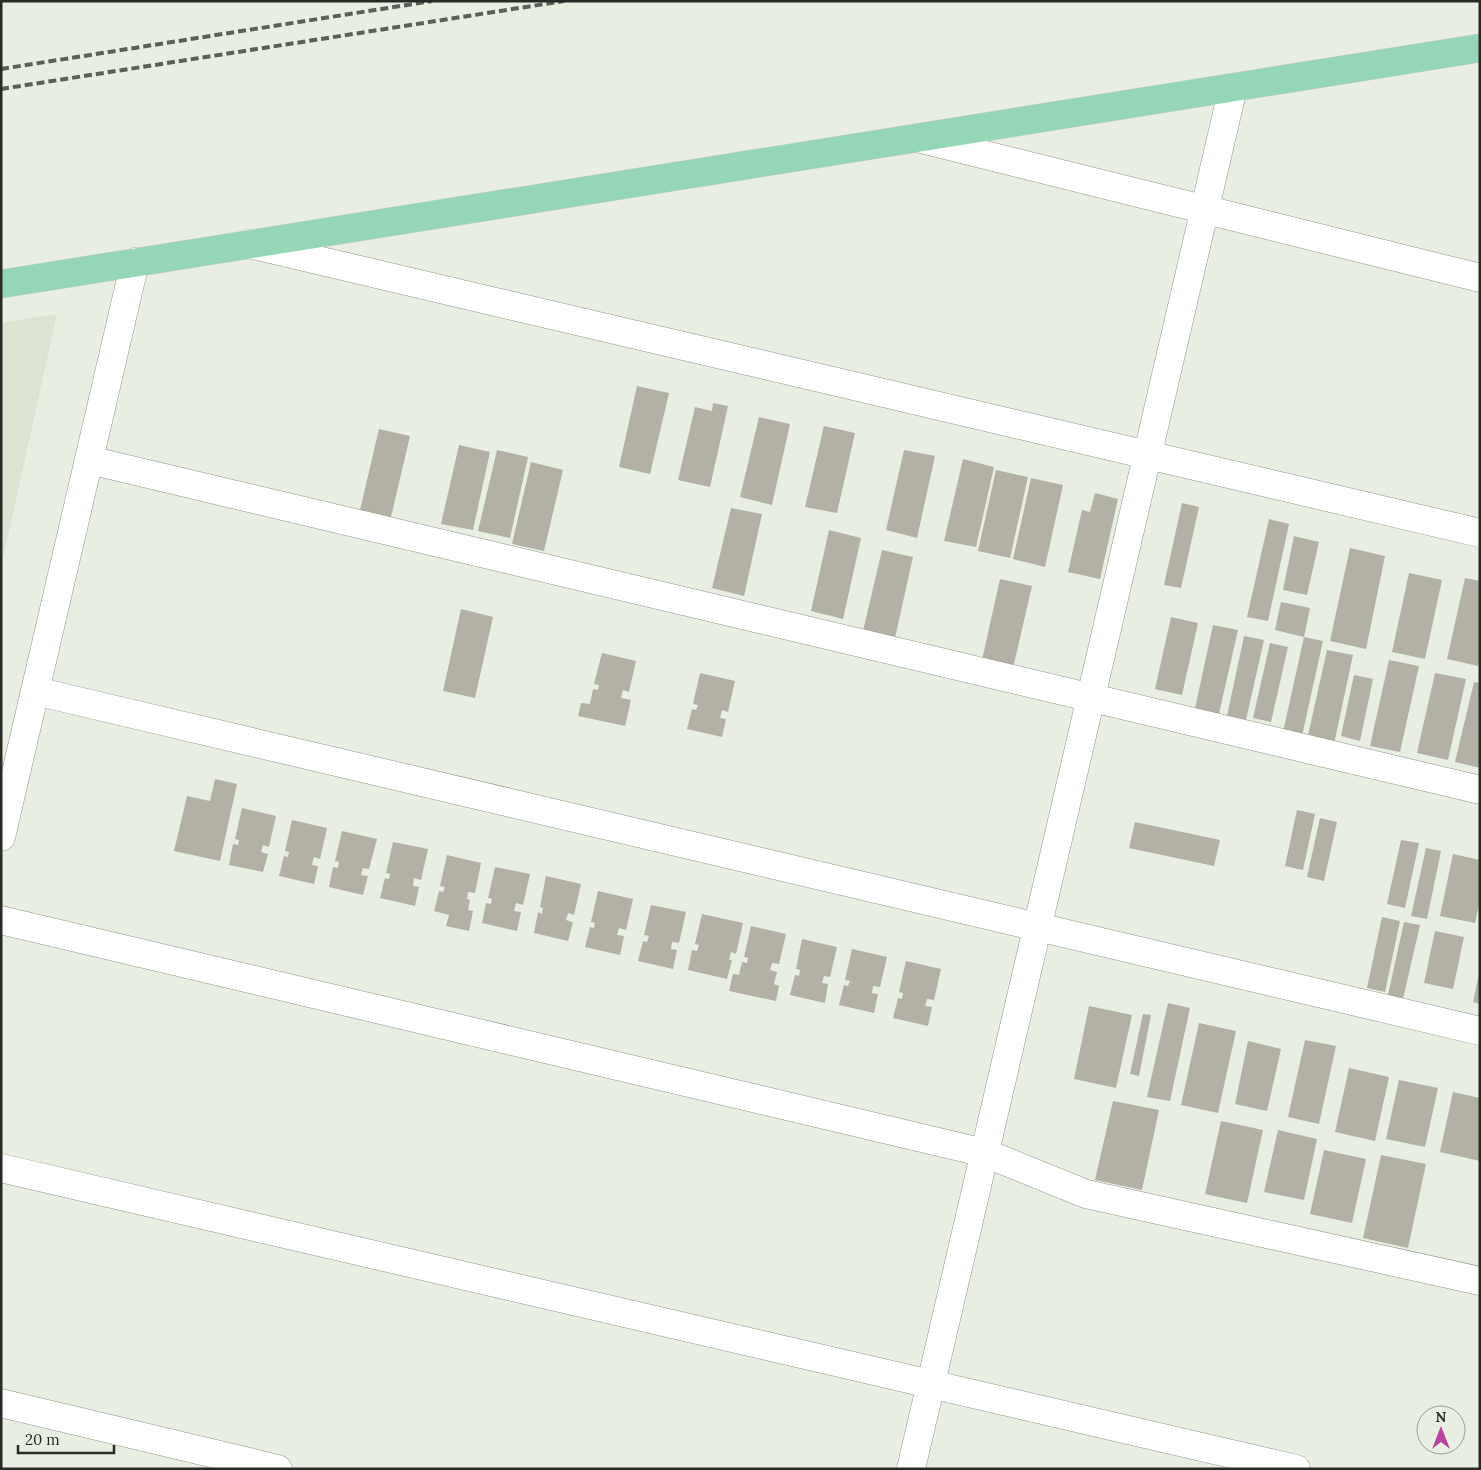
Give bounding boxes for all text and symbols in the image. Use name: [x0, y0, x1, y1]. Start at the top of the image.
north arrow: [1416, 1405, 1466, 1455]
text: N: [1436, 1408, 1447, 1426]
scale bar: [18, 1422, 114, 1454]
text: 20 m: [25, 1430, 60, 1449]

